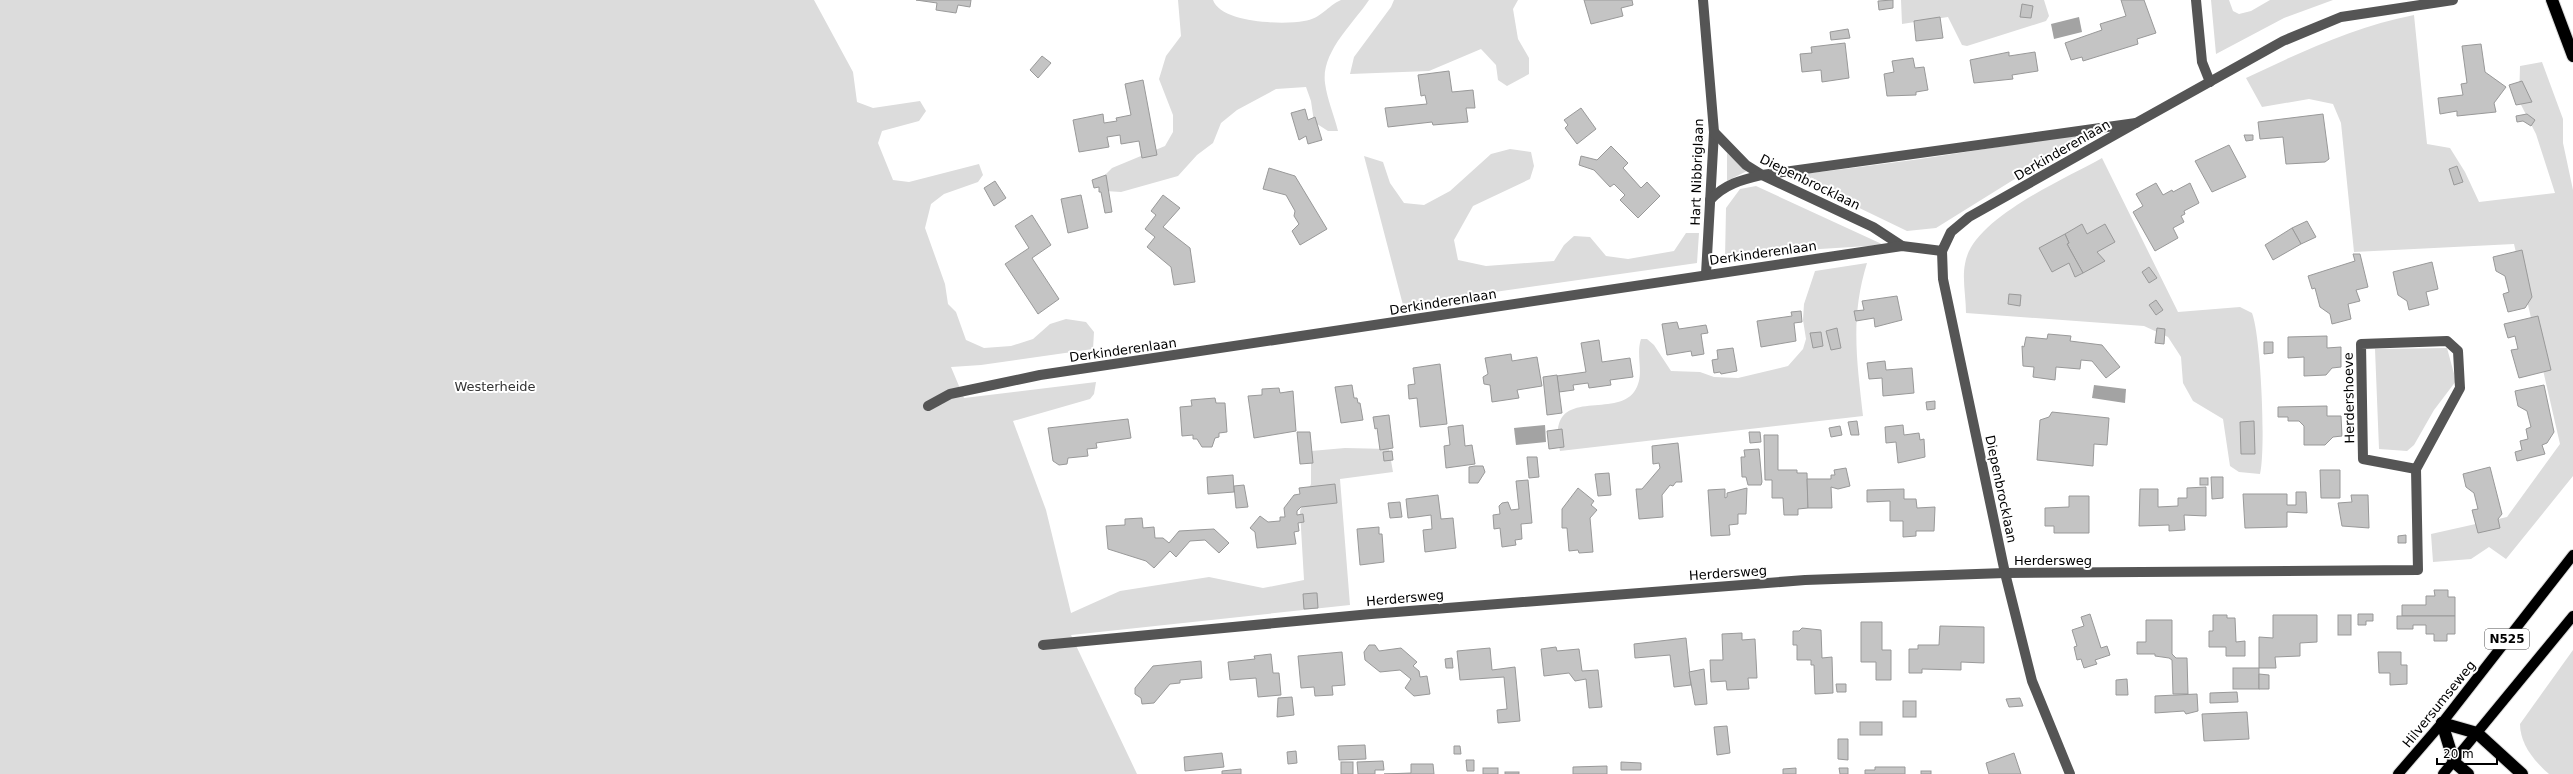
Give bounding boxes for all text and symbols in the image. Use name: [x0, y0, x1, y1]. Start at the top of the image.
street label: Derkinderenlaan: [2011, 116, 2113, 184]
street label: Hart Nibbriglaan: [1688, 118, 1706, 226]
street label: Diepenbrocklaan: [1757, 151, 1863, 213]
street label: Derkinderenlaan: [1708, 238, 1818, 268]
street label: Derkinderenlaan: [1388, 286, 1498, 318]
street label: Derkinderenlaan: [1068, 335, 1178, 365]
street label: Herdershoeve: [2341, 352, 2357, 444]
park label: Westerheide: [454, 379, 536, 394]
street label: Diepenbrocklaan: [1982, 434, 2020, 544]
street label: Herdersweg: [2014, 553, 2092, 568]
street label: Herdersweg: [1689, 563, 1767, 583]
street label: Herdersweg: [1365, 587, 1445, 609]
road number: N525: [2485, 629, 2529, 649]
street label: Hilversumseweg: [2399, 658, 2479, 750]
scale bar: [2437, 740, 2497, 766]
text: 20 m: [2443, 747, 2474, 761]

